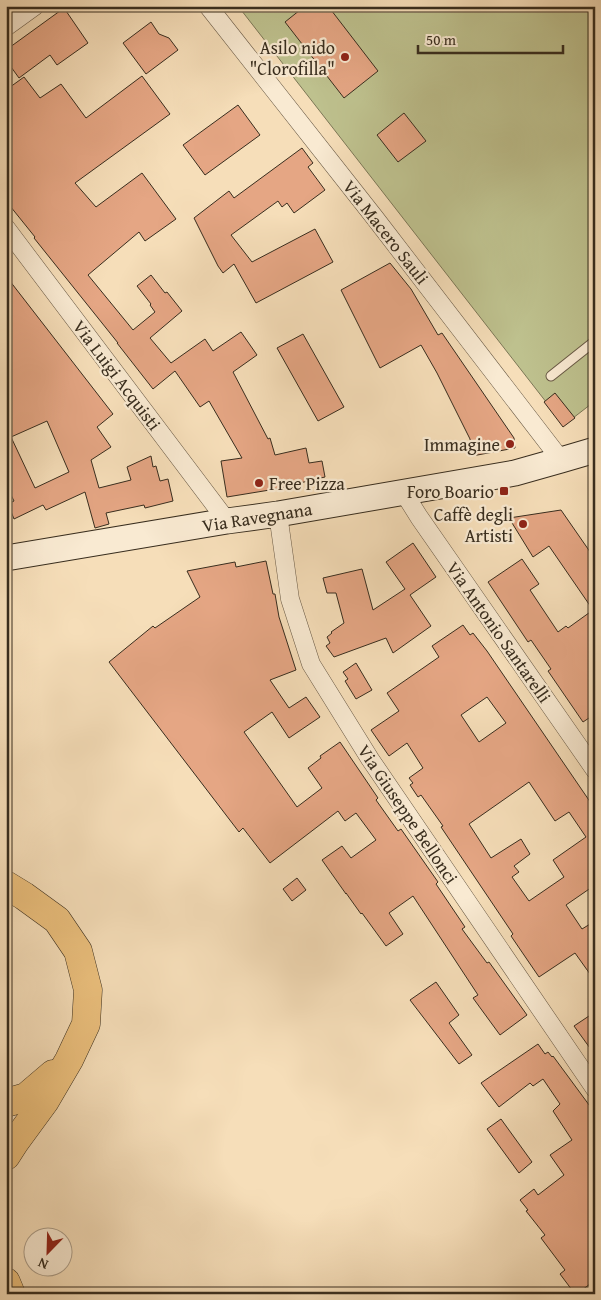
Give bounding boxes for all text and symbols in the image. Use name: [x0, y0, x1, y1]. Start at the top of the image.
scale bar: [418, 22, 564, 54]
text: 50 m: [426, 29, 457, 50]
place label: Asilo nido "Clorofilla": [249, 34, 335, 82]
marker: Asilo nido "Clorofilla": [339, 51, 351, 63]
street label: Via Macero Sauli: [336, 174, 436, 290]
street label: Via Luigi Acquisti: [66, 314, 168, 436]
place label: Immagine: [424, 431, 500, 458]
marker: Immagine: [504, 438, 516, 450]
place label: Free Pizza: [269, 470, 345, 497]
marker: Free Pizza: [253, 477, 265, 489]
place label: Foro Boario: [407, 478, 494, 505]
marker: Foro Boario: [498, 485, 510, 497]
street label: Via Ravegnana: [200, 495, 314, 539]
place label: Caffè degli Artisti: [434, 501, 513, 549]
marker: Caffè degli Artisti: [517, 518, 529, 530]
street label: Via Antonio Santarelli: [440, 556, 558, 708]
street label: Via Giuseppe Bellonci: [351, 739, 465, 889]
north arrow: [22, 1228, 72, 1278]
text: N: [34, 1253, 51, 1275]

